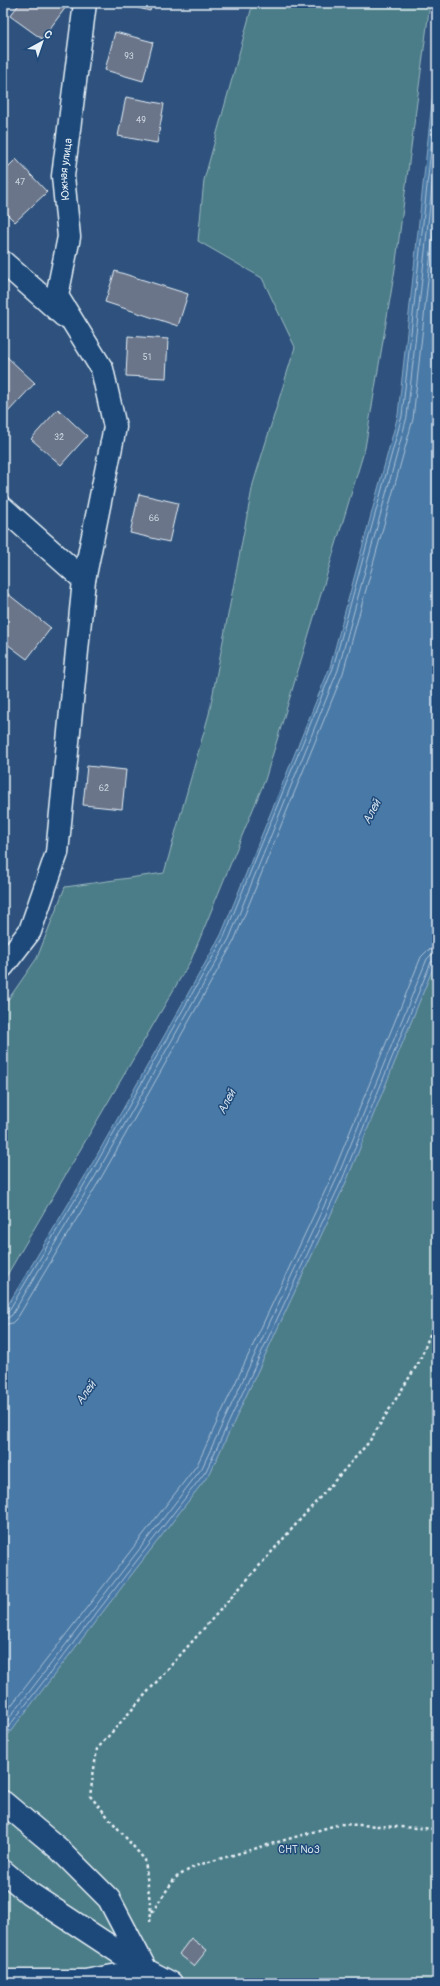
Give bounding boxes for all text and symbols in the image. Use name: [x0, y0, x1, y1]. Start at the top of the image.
north arrow: [22, 22, 62, 62]
text: С: [41, 28, 55, 42]
house number: 93: [124, 51, 134, 62]
house number: 49: [136, 115, 146, 126]
street label: Южная улица: [56, 137, 74, 200]
house number: 47: [15, 177, 25, 188]
house number: 51: [143, 352, 151, 363]
house number: 32: [54, 432, 64, 443]
house number: 66: [149, 513, 159, 524]
house number: 62: [99, 783, 109, 794]
water label: Алей: [359, 796, 385, 827]
water label: Алей: [214, 1086, 240, 1117]
water label: Алей: [72, 1377, 100, 1408]
park label: СНТ №3: [278, 1843, 320, 1856]

